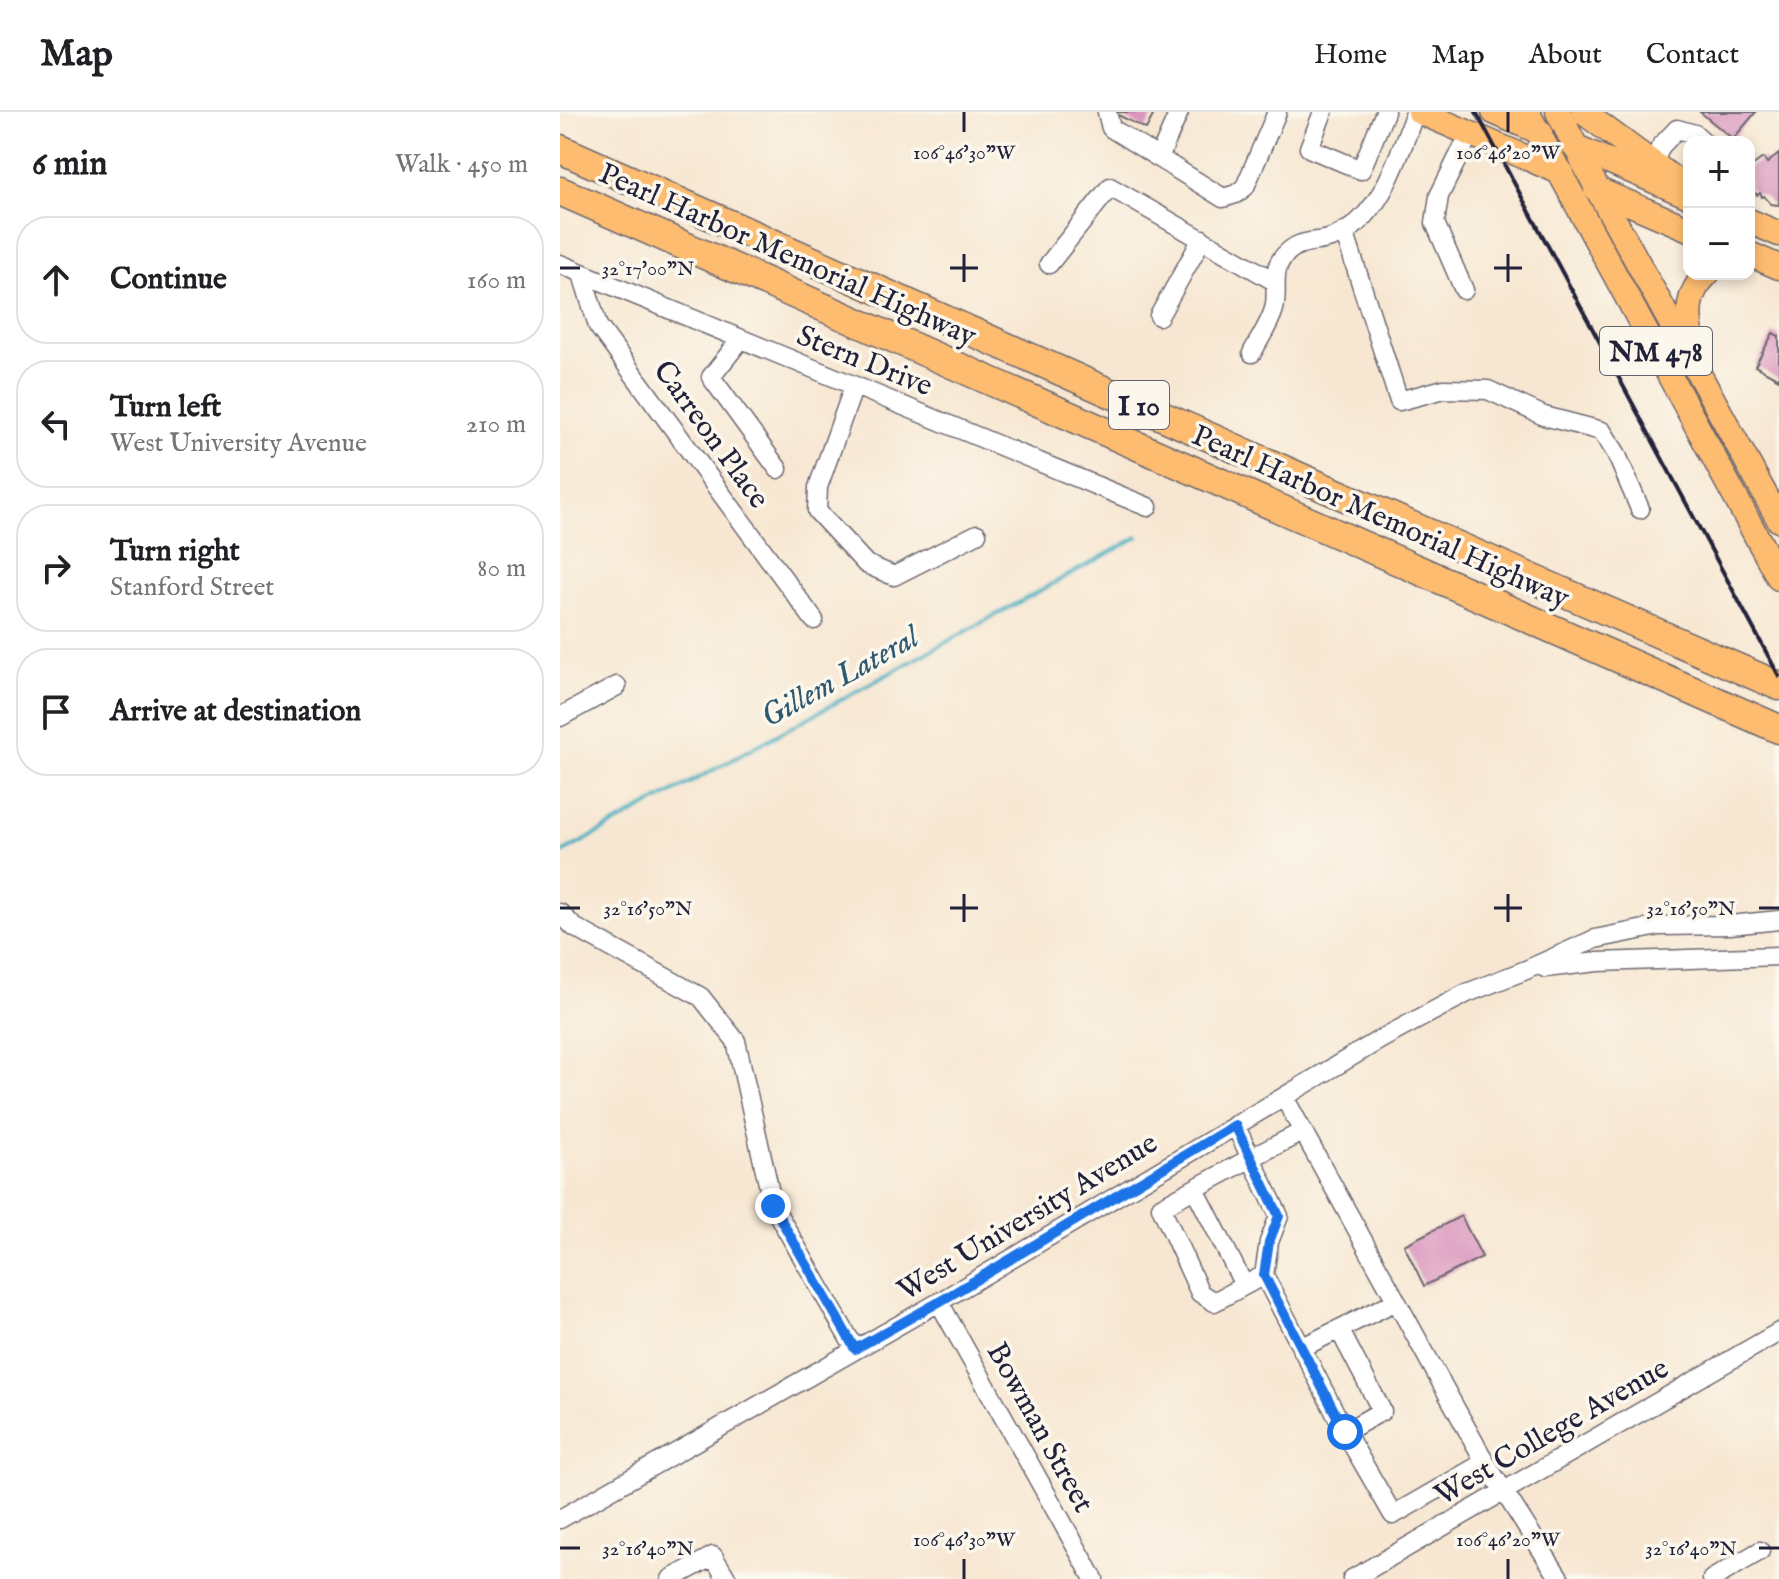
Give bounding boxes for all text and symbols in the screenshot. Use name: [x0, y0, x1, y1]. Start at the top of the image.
text: Map: [40, 31, 113, 79]
text: Home: [1314, 38, 1387, 73]
text: Map: [1431, 38, 1485, 73]
text: About: [1529, 38, 1602, 73]
text: Contact: [1646, 38, 1739, 73]
map controls: [1683, 136, 1755, 280]
button: +: [1683, 136, 1755, 208]
text: 106°46'30"W: [913, 141, 1016, 166]
text: 106°46'20"W: [1456, 141, 1561, 166]
text: 6 min: [32, 143, 107, 186]
text: Walk · 450 m: [395, 148, 528, 181]
street label: Pearl Harbor Memorial Highway: [593, 155, 982, 357]
button: −: [1683, 208, 1755, 280]
text: 32°17'00"N: [602, 257, 694, 282]
icon: ahead: [34, 258, 78, 302]
text: Continue: [110, 261, 227, 299]
text: 160 m: [467, 264, 526, 297]
street label: Stern Drive: [791, 317, 938, 406]
road number: NM 478: [1600, 327, 1712, 375]
street label: Carreon Place: [644, 354, 777, 517]
road number: I 10: [1109, 381, 1169, 429]
text: Turn left: [110, 389, 221, 427]
icon: left: [34, 402, 78, 446]
text: 210 m: [466, 408, 526, 441]
street label: Pearl Harbor Memorial Highway: [1186, 417, 1575, 619]
text: West University Avenue: [110, 427, 367, 460]
text: Turn right: [110, 533, 240, 571]
icon: right: [34, 546, 78, 590]
text: 80 m: [477, 552, 526, 585]
text: Stanford Street: [110, 571, 274, 604]
water label: Gillem Lateral: [754, 617, 928, 738]
icon: arrive: [34, 690, 78, 734]
text: Arrive at destination: [110, 693, 361, 731]
text: 32°16'50"N: [604, 897, 692, 922]
text: 32°16'50"N: [1647, 897, 1735, 922]
street label: West University Avenue: [891, 1125, 1165, 1310]
route end: [755, 1188, 791, 1224]
street label: Bowman Street: [977, 1336, 1102, 1520]
street label: West College Avenue: [1428, 1350, 1676, 1515]
route start: [1327, 1414, 1363, 1450]
text: 106°46'30"W: [913, 1528, 1016, 1553]
text: 106°46'20"W: [1456, 1528, 1561, 1553]
text: 32°16'40"N: [602, 1537, 694, 1562]
text: 32°16'40"N: [1645, 1537, 1737, 1562]

